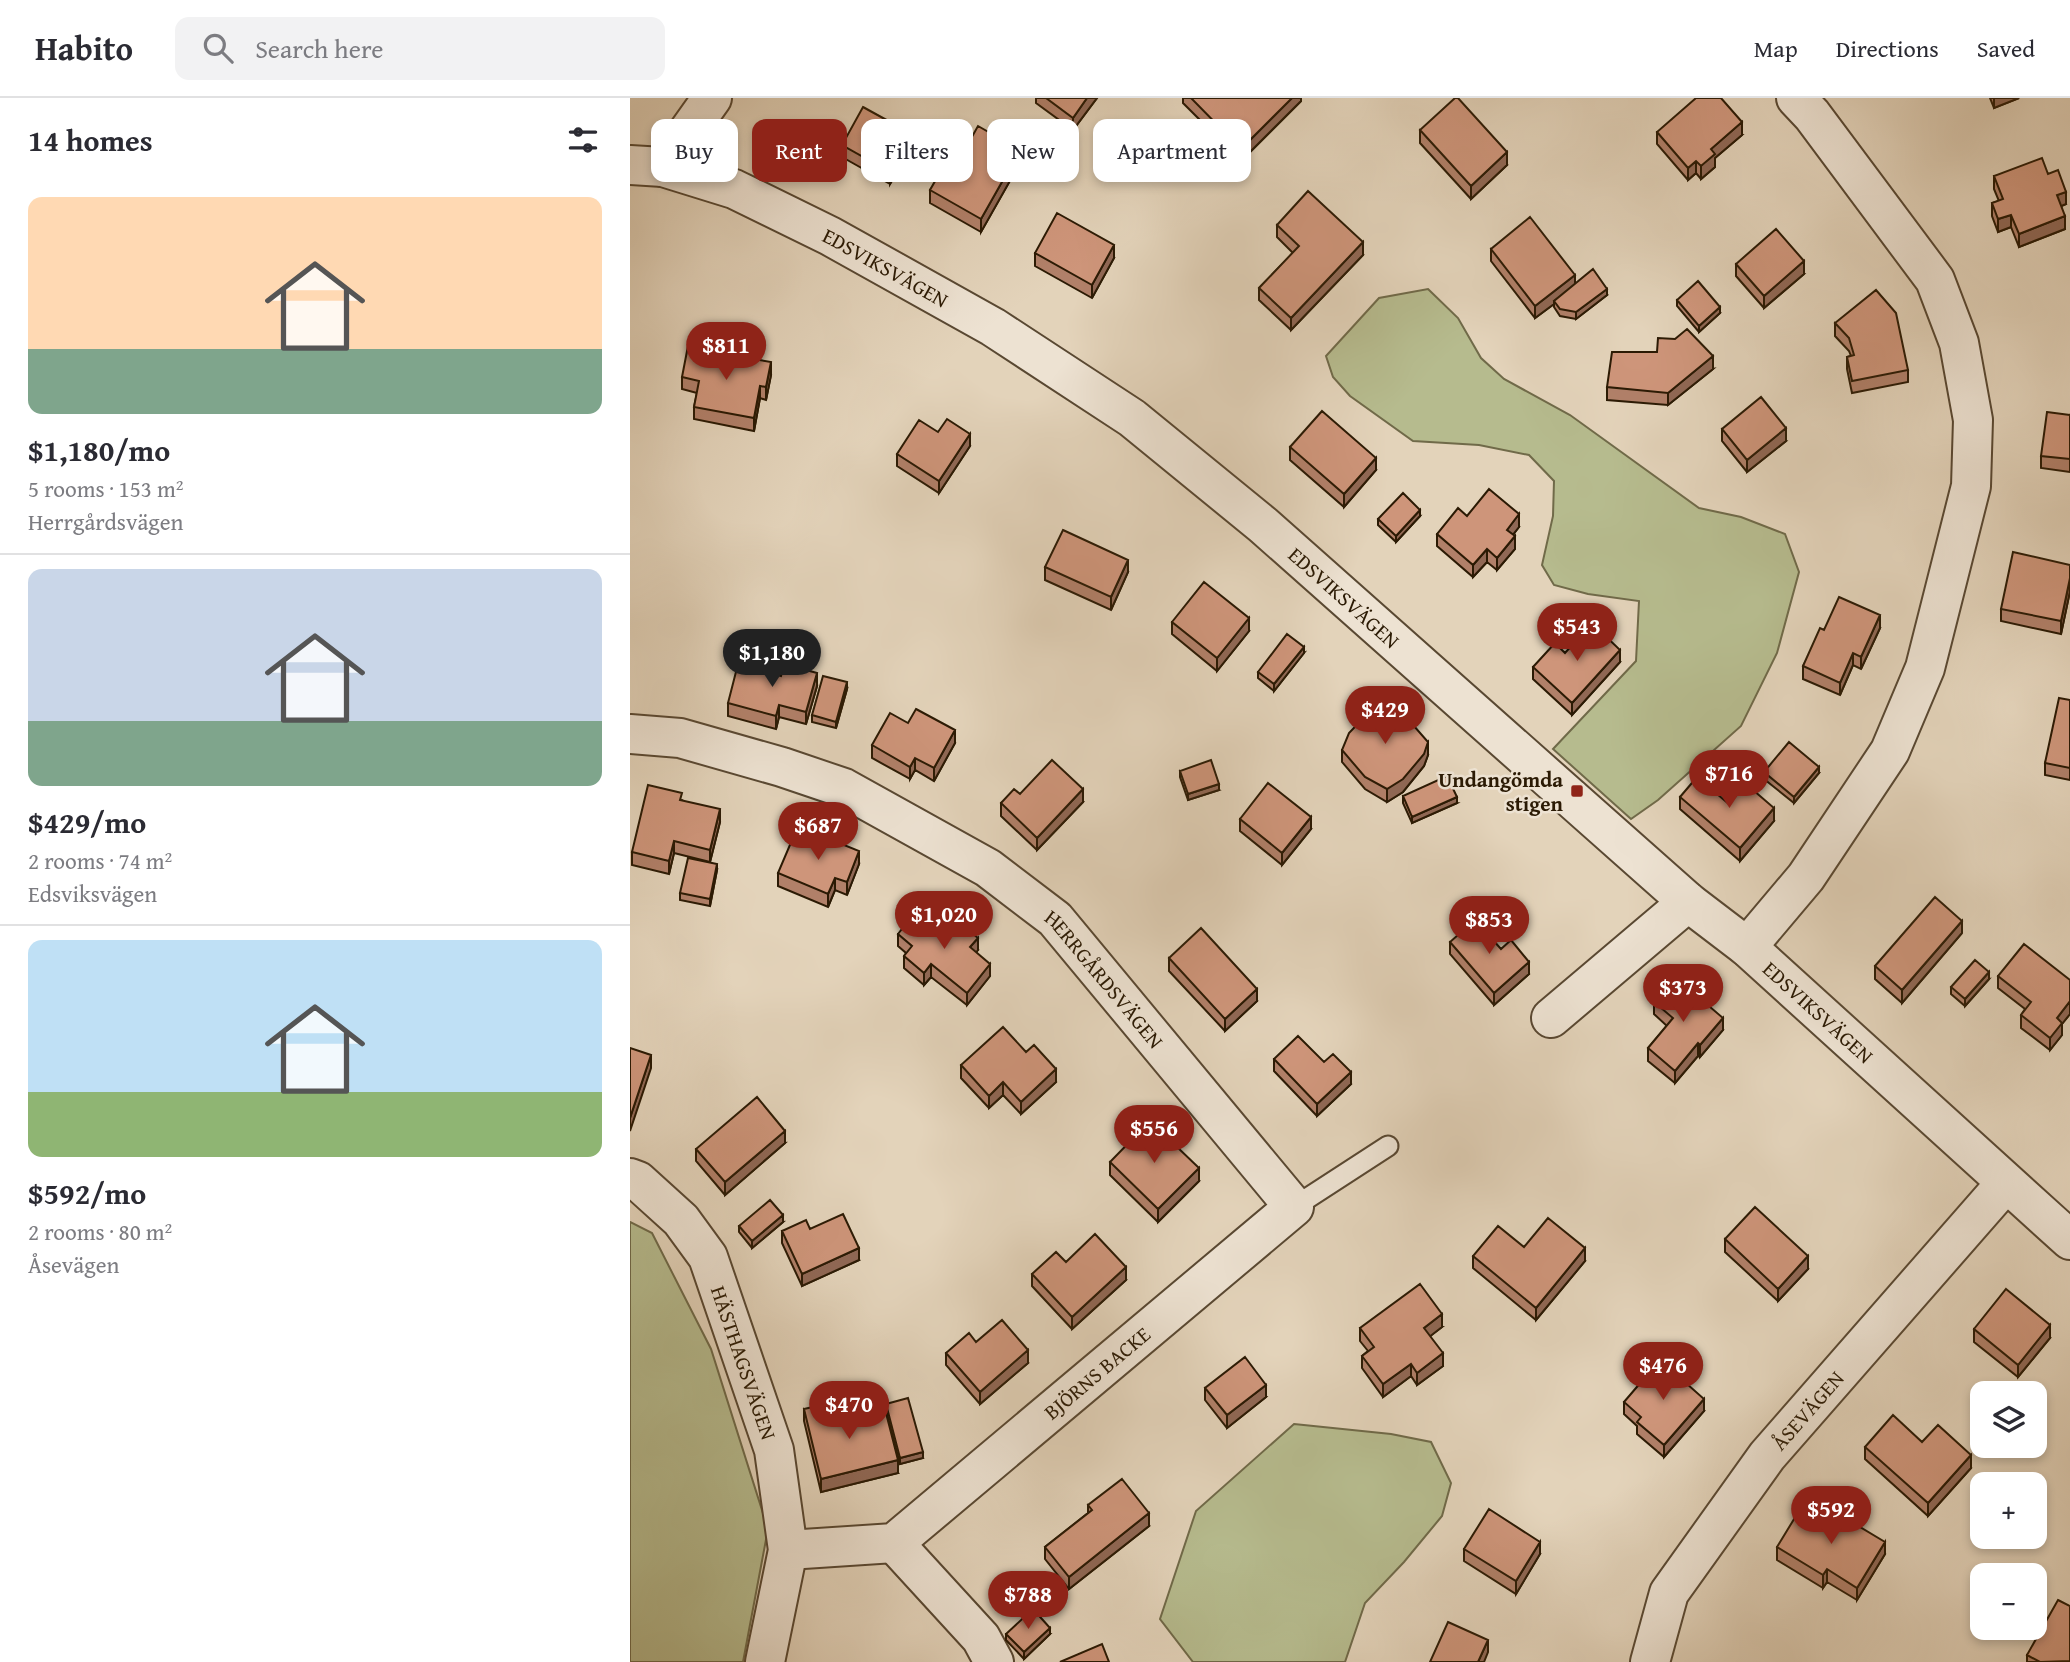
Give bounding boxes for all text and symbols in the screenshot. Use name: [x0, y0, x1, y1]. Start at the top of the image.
search box: [175, 17, 665, 80]
text: Habito: [35, 24, 133, 72]
icon: search: [199, 29, 237, 67]
text: Search here: [255, 29, 383, 68]
text: Map: [1754, 31, 1798, 66]
text: Directions: [1836, 31, 1939, 66]
text: Saved: [1977, 31, 2035, 66]
text: 14 homes: [28, 118, 153, 162]
chip: Buy: [651, 119, 738, 182]
chip: Rent: [752, 119, 847, 182]
chip: Filters: [861, 119, 973, 182]
chip: New: [987, 119, 1079, 182]
chip: Apartment: [1093, 119, 1251, 182]
icon: filters: [564, 121, 602, 159]
street label: EDSVIKSVÄGEN: [818, 219, 954, 315]
icon: home: [252, 243, 378, 369]
pin: $811: [685, 322, 767, 382]
text: $811: [702, 328, 750, 361]
text: $1,180/mo: [28, 428, 170, 472]
text: 5 rooms · 153 m²: [28, 472, 183, 505]
text: Herrgårdsvägen: [28, 505, 183, 538]
street label: EDSVIKSVÄGEN: [1282, 539, 1407, 655]
pin: $543: [1536, 603, 1618, 663]
text: $543: [1553, 609, 1601, 642]
icon: home: [252, 615, 378, 741]
pin: $1,180: [715, 630, 829, 689]
text: $1,180: [739, 635, 805, 668]
pin: $429: [1344, 686, 1426, 746]
text: $429: [1361, 692, 1409, 725]
pin: $716: [1688, 750, 1770, 810]
text: $716: [1705, 756, 1753, 789]
place label: Undangömda stigen: [1438, 764, 1564, 819]
marker: Undangömda stigen: [1569, 783, 1585, 799]
text: $429/mo: [28, 800, 146, 844]
pin: $687: [777, 802, 859, 862]
text: $687: [794, 808, 842, 841]
text: 2 rooms · 74 m²: [28, 844, 172, 877]
text: Edsviksvägen: [28, 877, 157, 910]
pin: $1,020: [887, 892, 1001, 951]
pin: $853: [1448, 896, 1530, 956]
text: $1,020: [911, 897, 977, 930]
street label: HERRGÅRDSVÄGEN: [1039, 901, 1172, 1055]
text: $853: [1465, 902, 1513, 935]
street label: EDSVIKSVÄGEN: [1756, 953, 1881, 1070]
pin: $373: [1642, 964, 1724, 1024]
text: $373: [1659, 970, 1707, 1003]
icon: home: [252, 986, 378, 1112]
pin: $556: [1113, 1105, 1195, 1165]
text: $556: [1130, 1111, 1178, 1144]
text: $592/mo: [28, 1171, 146, 1215]
text: 2 rooms · 80 m²: [28, 1215, 172, 1248]
text: Åsevägen: [28, 1248, 119, 1281]
street label: HÄSTHAGSVÄGEN: [703, 1281, 785, 1444]
street label: BJÖRNS BACKE: [1037, 1319, 1157, 1427]
pin: $476: [1622, 1342, 1704, 1402]
text: $476: [1639, 1348, 1687, 1381]
street label: ÅSEVÄGEN: [1764, 1363, 1851, 1457]
map controls: [1970, 1381, 2047, 1640]
button: layers: [1970, 1381, 2047, 1458]
pin: $470: [808, 1382, 890, 1441]
text: $470: [825, 1387, 873, 1420]
button: +: [1970, 1472, 2047, 1549]
pin: $592: [1790, 1486, 1872, 1546]
text: $592: [1807, 1492, 1855, 1525]
button: −: [1970, 1563, 2047, 1640]
pin: $788: [987, 1572, 1069, 1631]
text: $788: [1004, 1577, 1052, 1610]

